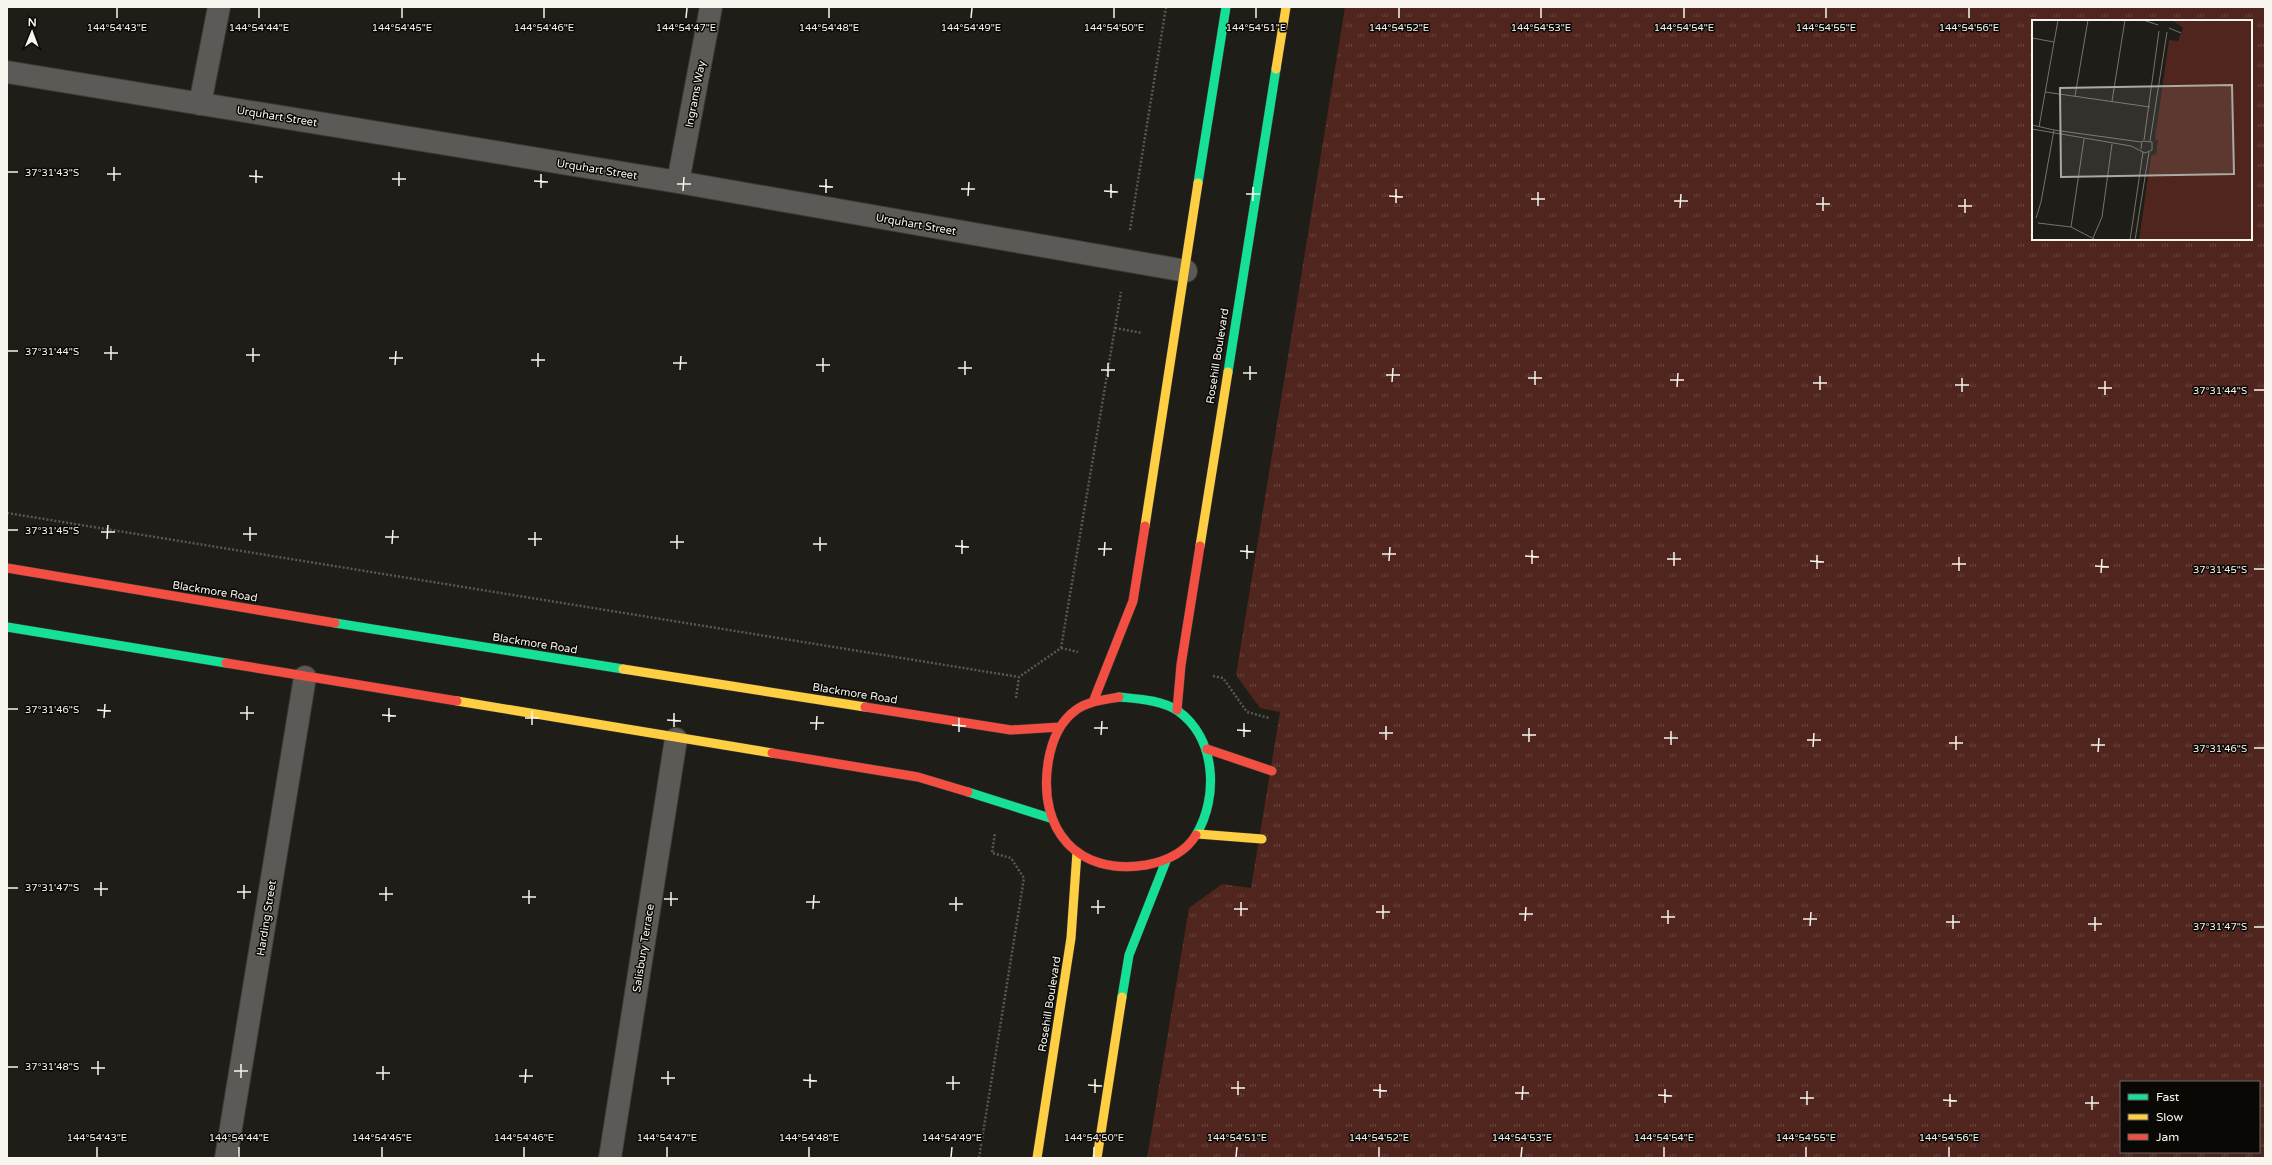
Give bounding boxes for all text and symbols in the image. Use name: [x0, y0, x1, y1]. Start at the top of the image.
north arrow: [12, 12, 52, 52]
text: N: [28, 16, 37, 29]
inset map: [2032, 20, 2252, 240]
text: 144°54'43"E: [87, 22, 147, 34]
text: 144°54'44"E: [229, 22, 289, 34]
text: 144°54'45"E: [372, 22, 432, 34]
text: 144°54'46"E: [514, 22, 574, 34]
text: 144°54'47"E: [656, 22, 716, 34]
text: 144°54'48"E: [799, 22, 859, 34]
text: 144°54'49"E: [941, 22, 1001, 34]
text: 144°54'50"E: [1084, 22, 1144, 34]
text: 144°54'51"E: [1226, 22, 1286, 34]
text: 144°54'52"E: [1369, 22, 1429, 34]
text: 144°54'53"E: [1511, 22, 1571, 34]
text: 144°54'54"E: [1654, 22, 1714, 34]
text: 144°54'55"E: [1796, 22, 1856, 34]
text: 144°54'56"E: [1939, 22, 1999, 34]
street label: Ingrams Way: [683, 59, 708, 129]
street label: Urquhart Street: [236, 104, 318, 129]
street label: Urquhart Street: [556, 157, 638, 182]
text: 37°31'43"S: [25, 167, 79, 179]
street label: Urquhart Street: [875, 211, 957, 238]
street label: Rosehill Boulevard: [1204, 307, 1231, 405]
text: 37°31'44"S: [25, 346, 79, 358]
text: 37°31'44"S: [2193, 385, 2247, 397]
text: 37°31'45"S: [25, 525, 79, 537]
text: 37°31'45"S: [2193, 564, 2247, 576]
street label: Blackmore Road: [171, 578, 258, 605]
street label: Blackmore Road: [491, 630, 578, 657]
street label: Blackmore Road: [811, 680, 898, 707]
text: 37°31'46"S: [25, 704, 79, 716]
text: 37°31'46"S: [2193, 743, 2247, 755]
street label: Harding Street: [254, 879, 279, 957]
text: 37°31'47"S: [25, 882, 79, 894]
street label: Salisbury Terrace: [630, 903, 657, 993]
text: 37°31'47"S: [2193, 921, 2247, 933]
street label: Rosehill Boulevard: [1036, 955, 1063, 1053]
text: 37°31'48"S: [25, 1061, 79, 1073]
legend: [2120, 1081, 2260, 1153]
text: Fast: [2156, 1090, 2180, 1104]
text: Slow: [2156, 1110, 2183, 1124]
text: Jam: [2156, 1130, 2179, 1144]
text: 144°54'43"E: [67, 1132, 127, 1144]
text: 144°54'44"E: [209, 1132, 269, 1144]
text: 144°54'45"E: [352, 1132, 412, 1144]
text: 144°54'46"E: [494, 1132, 554, 1144]
text: 144°54'47"E: [637, 1132, 697, 1144]
text: 144°54'48"E: [779, 1132, 839, 1144]
text: 144°54'49"E: [922, 1132, 982, 1144]
text: 144°54'50"E: [1064, 1132, 1124, 1144]
text: 144°54'51"E: [1207, 1132, 1267, 1144]
text: 144°54'52"E: [1349, 1132, 1409, 1144]
text: 144°54'53"E: [1492, 1132, 1552, 1144]
text: 144°54'54"E: [1634, 1132, 1694, 1144]
text: 144°54'55"E: [1776, 1132, 1836, 1144]
text: 144°54'56"E: [1919, 1132, 1979, 1144]

